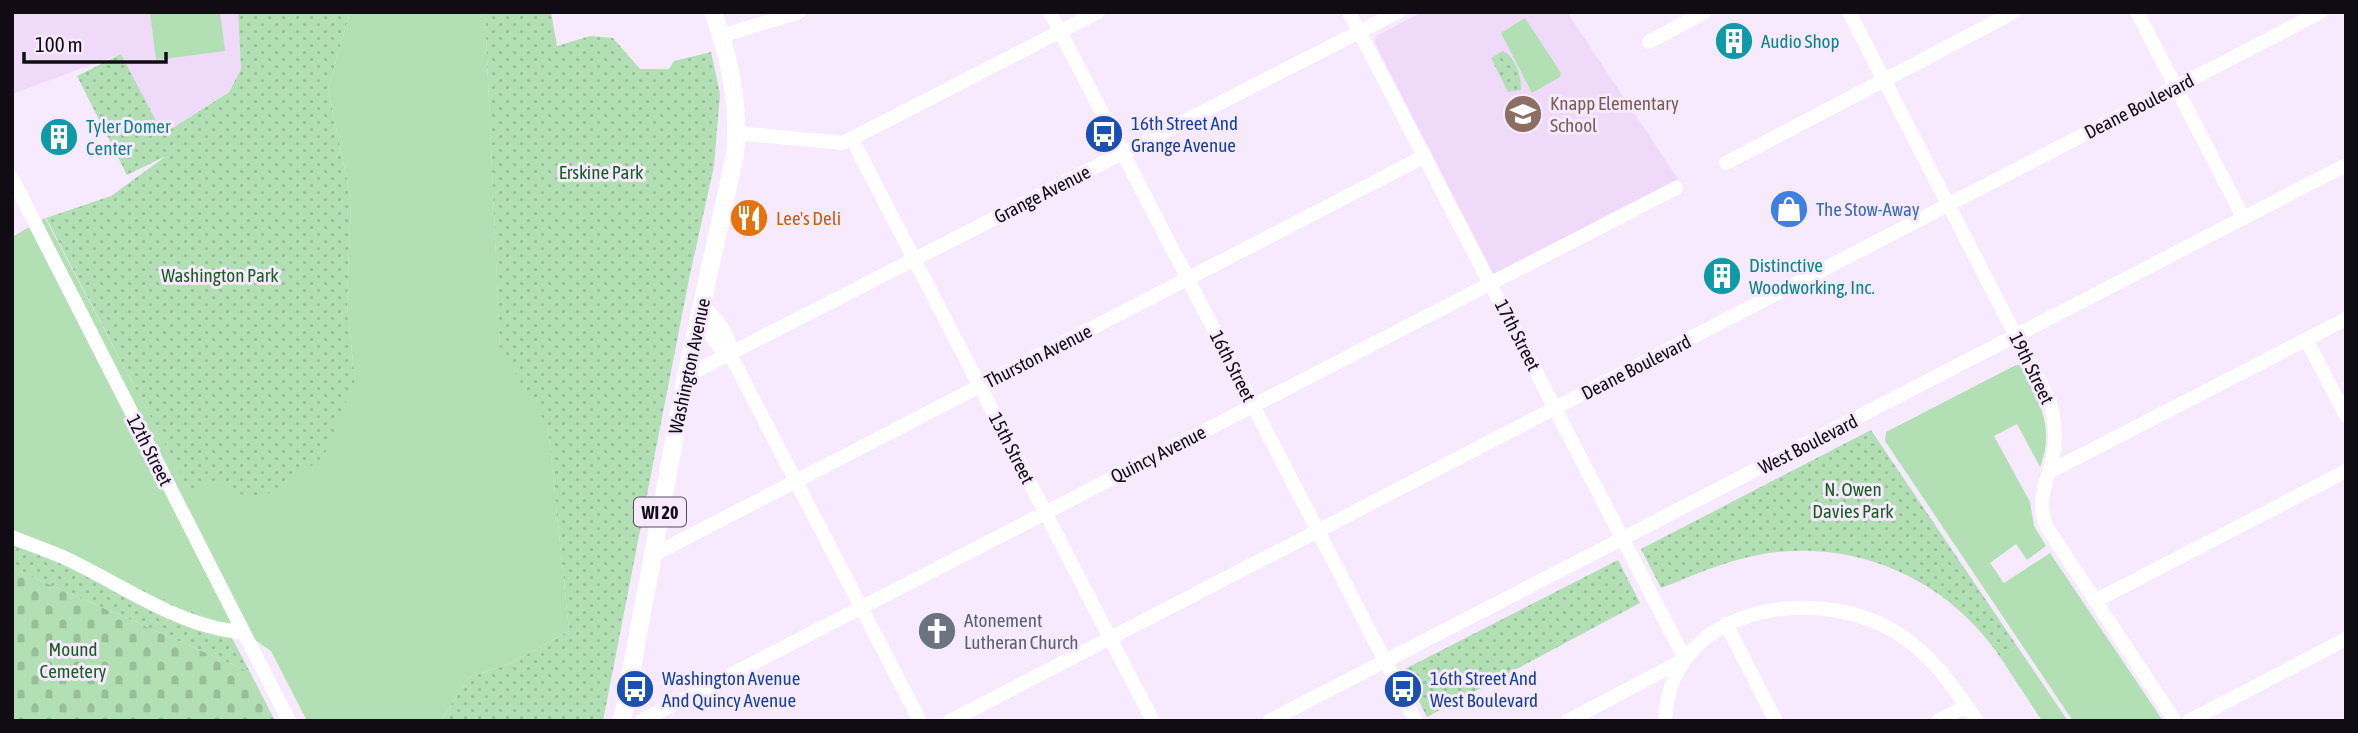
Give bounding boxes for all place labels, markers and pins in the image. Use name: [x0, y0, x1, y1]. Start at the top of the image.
building icon: Audio Shop: [1713, 20, 1755, 62]
place label: Audio Shop: [1761, 30, 1840, 52]
place label: Knapp Elementary School: [1550, 92, 1679, 136]
school or university icon: Knapp Elementary School: [1502, 93, 1544, 135]
place label: 16th Street And Grange Avenue: [1131, 112, 1238, 156]
bus stop icon: 16th Street And Grange Avenue: [1083, 113, 1125, 155]
place label: Tyler Domer Center: [86, 115, 171, 159]
building icon: Tyler Domer Center: [38, 116, 80, 158]
shop icon: The Stow-Away: [1768, 188, 1810, 230]
restaurant icon: Lee's Deli: [728, 197, 770, 239]
place label: The Stow-Away: [1816, 198, 1920, 220]
place label: Lee's Deli: [776, 207, 841, 229]
place label: Distinctive Woodworking, Inc.: [1749, 254, 1875, 298]
building icon: Distinctive Woodworking, Inc.: [1701, 255, 1743, 297]
place label: Atonement Lutheran Church: [964, 609, 1079, 653]
church icon: Atonement Lutheran Church: [916, 610, 958, 652]
place label: Washington Avenue And Quincy Avenue: [662, 667, 800, 711]
place label: 16th Street And West Boulevard: [1430, 667, 1538, 711]
bus stop icon: Washington Avenue And Quincy Avenue: [614, 668, 656, 710]
bus stop icon: 16th Street And West Boulevard: [1382, 668, 1424, 710]

